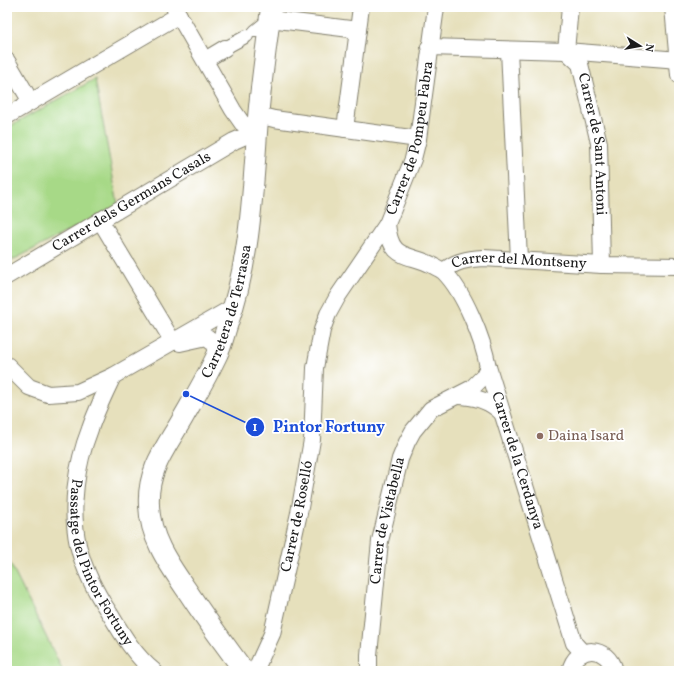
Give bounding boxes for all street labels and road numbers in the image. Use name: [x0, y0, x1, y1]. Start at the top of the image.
street label: Carrer de Pompeu Fabra: [381, 60, 439, 218]
street label: Carrer de Sant Antoni: [572, 71, 611, 216]
street label: Carrer dels Germans Casals: [48, 146, 215, 257]
street label: Carretera de Terrassa: [196, 243, 257, 382]
street label: Carrer del Montseny: [448, 247, 587, 275]
street label: Carrer de la Cerdanya: [486, 389, 549, 532]
street label: Carrer de Vistabella: [365, 455, 411, 585]
street label: Carrer de Roselló: [276, 459, 319, 574]
street label: Passatge del Pintor Fortuny: [64, 477, 138, 651]

